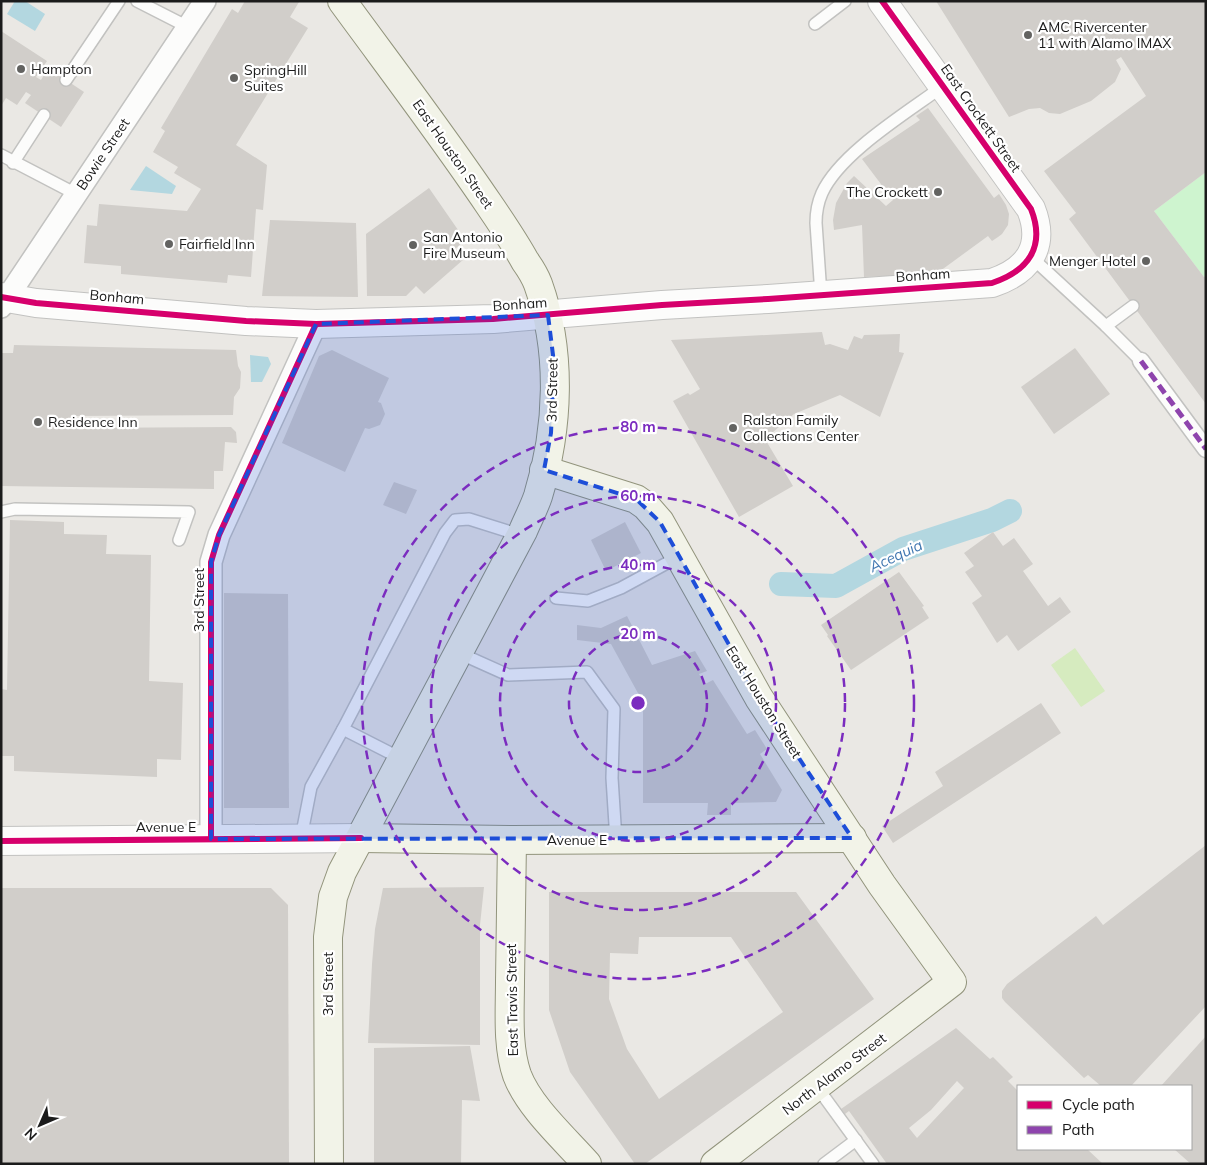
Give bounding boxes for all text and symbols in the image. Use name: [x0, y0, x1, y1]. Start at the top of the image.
place label: AMC Rivercenter 11 with Alamo IMAX: [1038, 18, 1171, 52]
marker: AMC Rivercenter 11 with Alamo IMAX: [1022, 29, 1034, 41]
place label: Hampton: [31, 60, 92, 78]
street label: East Crockett Street: [937, 60, 1025, 176]
place label: SpringHill Suites: [244, 61, 307, 95]
marker: Hampton: [15, 63, 27, 75]
marker: SpringHill Suites: [228, 72, 240, 84]
street label: East Houston Street: [409, 96, 497, 212]
street label: Bowie Street: [72, 115, 134, 193]
place label: The Crockett: [846, 183, 928, 201]
marker: The Crockett: [932, 186, 944, 198]
place label: San Antonio Fire Museum: [423, 228, 505, 262]
place label: Fairfield Inn: [179, 235, 255, 253]
marker: Fairfield Inn: [163, 238, 175, 250]
marker: San Antonio Fire Museum: [407, 239, 419, 251]
place label: Menger Hotel: [1049, 252, 1136, 270]
marker: Menger Hotel: [1140, 255, 1152, 267]
street label: Bonham: [895, 264, 951, 286]
street label: Bonham: [89, 286, 145, 308]
street label: Bonham: [492, 293, 548, 315]
street label: 3rd Street: [542, 358, 562, 422]
place label: Ralston Family Collections Center: [743, 411, 860, 445]
place label: Residence Inn: [48, 413, 138, 431]
marker: Residence Inn: [32, 416, 44, 428]
text: 80 m: [620, 417, 656, 436]
marker: Ralston Family Collections Center: [727, 422, 739, 434]
text: 60 m: [620, 486, 656, 505]
water label: Acequia: [865, 535, 925, 577]
text: 40 m: [620, 555, 656, 574]
street label: 3rd Street: [190, 568, 208, 632]
text: 20 m: [620, 624, 656, 643]
street label: East Houston Street: [722, 643, 806, 762]
centre of rings: [629, 694, 647, 712]
street label: Avenue E: [136, 818, 196, 836]
street label: Avenue E: [547, 831, 607, 849]
street label: East Travis Street: [502, 943, 522, 1057]
street label: 3rd Street: [319, 952, 337, 1016]
street label: North Alamo Street: [779, 1029, 890, 1119]
legend: [1017, 1085, 1192, 1150]
text: Cycle path: [1062, 1095, 1135, 1114]
north arrow: [15, 1100, 65, 1150]
text: Path: [1062, 1120, 1094, 1139]
text: N: [21, 1124, 41, 1144]

